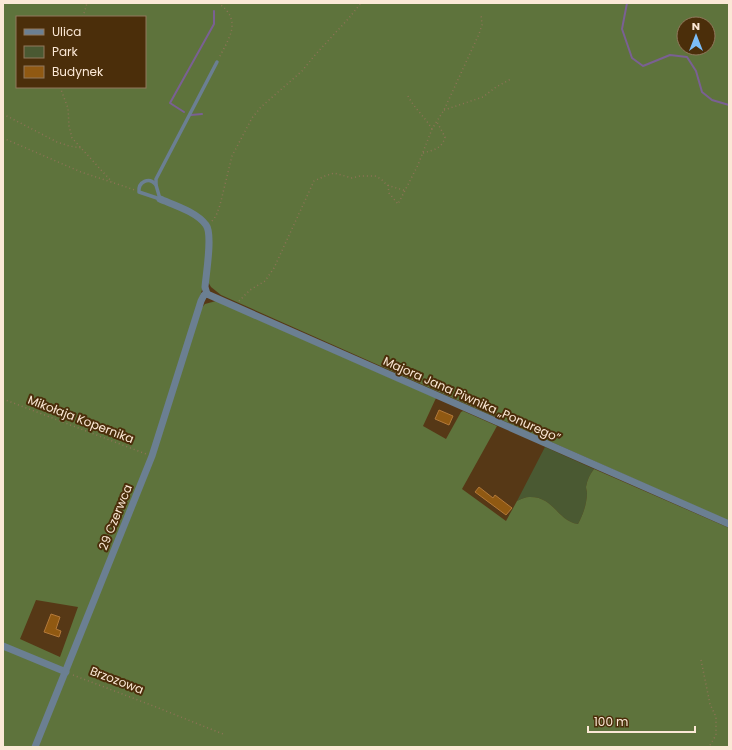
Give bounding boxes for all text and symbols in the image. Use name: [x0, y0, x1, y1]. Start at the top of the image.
legend: [16, 16, 146, 88]
north arrow: [676, 16, 716, 56]
text: N: [692, 18, 700, 34]
text: Ulica: [52, 23, 81, 40]
text: Park: [52, 43, 79, 60]
text: Budynek: [52, 63, 104, 80]
street label: Majora Jana Piwnika „Ponurego”: [381, 352, 564, 446]
street label: Mikołaja Kopernika: [25, 391, 137, 447]
street label: 29 Czerwca: [94, 482, 136, 552]
street label: Brzozowa: [88, 662, 146, 698]
scale bar: [588, 708, 695, 734]
text: 100 m: [594, 713, 628, 730]

